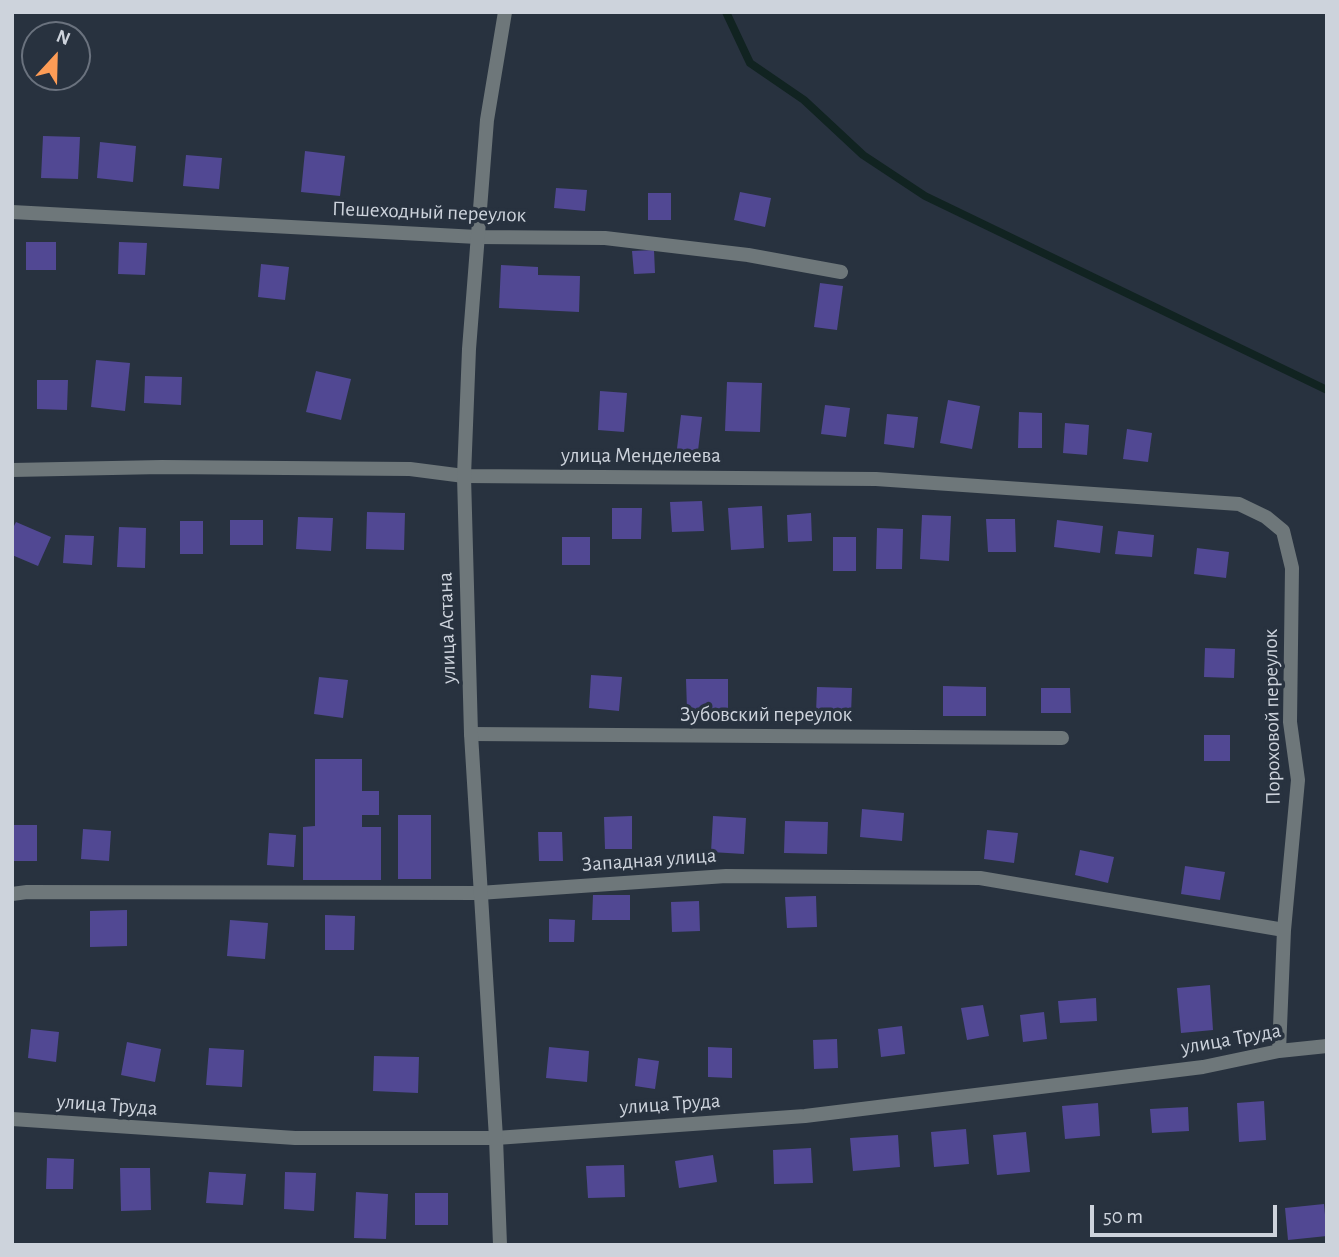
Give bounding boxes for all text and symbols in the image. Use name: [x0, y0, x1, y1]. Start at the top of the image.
north arrow: [21, 21, 91, 91]
text: N: [54, 27, 73, 49]
street label: Пешеходный переулок: [332, 196, 526, 228]
street label: улица Менделеева: [561, 443, 721, 469]
street label: улица Астана: [432, 572, 462, 684]
street label: Пороховой переулок: [1258, 629, 1286, 805]
street label: Зубовский переулок: [680, 702, 852, 728]
street label: Западная улица: [581, 843, 717, 877]
street label: улица Труда: [1179, 1018, 1283, 1060]
street label: улица Труда: [619, 1088, 721, 1120]
street label: улица Труда: [56, 1089, 158, 1121]
scale bar: [1094, 1190, 1281, 1234]
text: 50 m: [1103, 1206, 1143, 1227]

